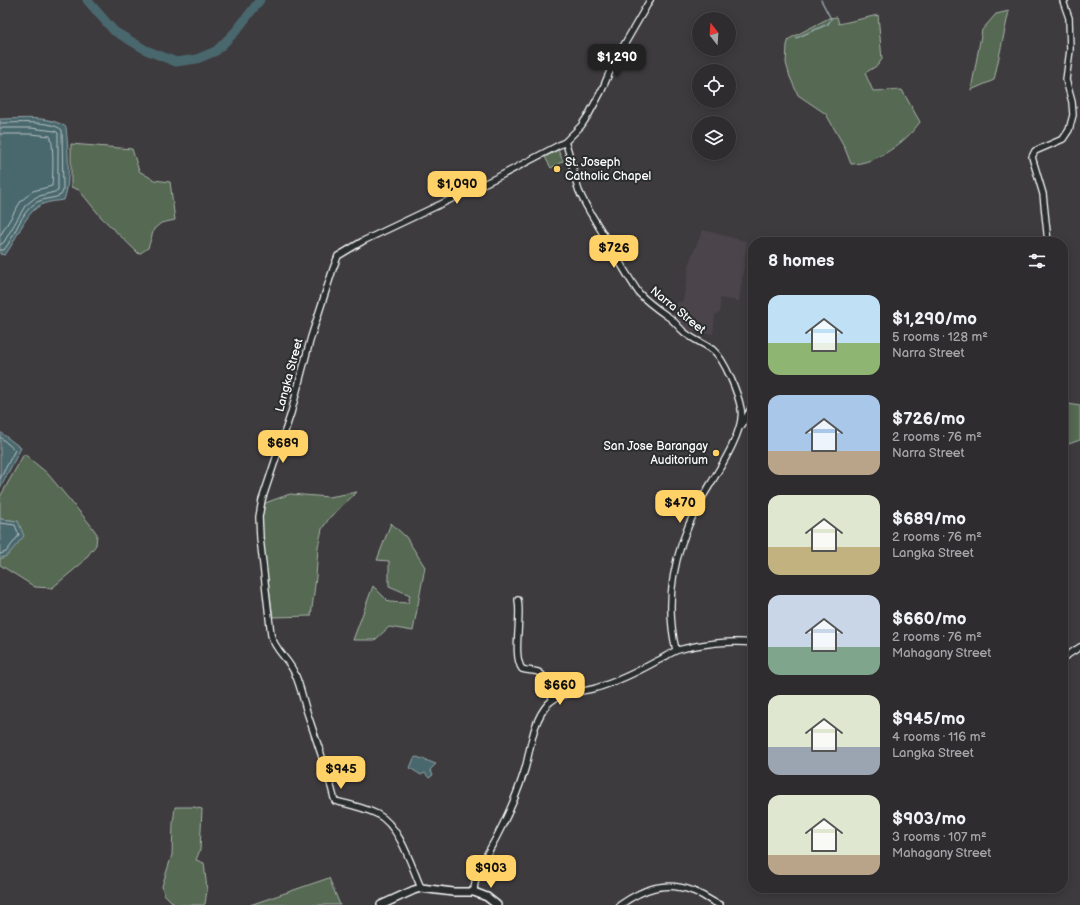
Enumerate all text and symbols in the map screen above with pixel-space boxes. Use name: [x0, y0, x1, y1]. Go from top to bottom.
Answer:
north arrow: [692, 12, 736, 56]
map controls: [692, 12, 736, 160]
pin: $1,290: [584, 44, 650, 78]
text: $1,290: [597, 49, 637, 65]
button: locate: [692, 64, 736, 108]
button: layers: [692, 116, 736, 160]
place label: St. Joseph Catholic Chapel: [565, 155, 651, 184]
marker: St. Joseph Catholic Chapel: [552, 164, 562, 174]
pin: $1,090: [424, 171, 490, 205]
text: $1,090: [437, 176, 477, 192]
pin: $726: [590, 235, 638, 269]
text: $726: [598, 240, 630, 256]
icon: filters: [1026, 250, 1048, 272]
text: 8 homes: [768, 251, 834, 271]
street label: Narra Street: [647, 283, 709, 337]
text: $1,290/mo: [892, 309, 977, 329]
icon: home: [800, 311, 848, 359]
text: 5 rooms · 128 m²: [892, 329, 988, 345]
street label: Langka Street: [272, 336, 307, 414]
text: Narra Street: [892, 345, 965, 361]
text: $726/mo: [892, 409, 965, 429]
icon: home: [800, 411, 848, 459]
text: 2 rooms · 76 m²: [892, 429, 982, 445]
pin: $689: [259, 430, 307, 464]
text: $689: [267, 435, 299, 451]
place label: San Jose Barangay Auditorium: [604, 439, 709, 468]
text: Narra Street: [892, 445, 965, 461]
marker: San Jose Barangay Auditorium: [711, 448, 721, 458]
pin: $470: [656, 490, 704, 524]
text: $470: [664, 495, 696, 511]
text: $689/mo: [892, 509, 966, 529]
icon: home: [800, 511, 848, 559]
text: 2 rooms · 76 m²: [892, 529, 982, 545]
text: Langka Street: [892, 545, 974, 561]
text: $660/mo: [892, 609, 967, 629]
icon: home: [800, 611, 848, 659]
text: 2 rooms · 76 m²: [892, 629, 982, 645]
text: Mahagany Street: [892, 645, 991, 661]
pin: $660: [536, 672, 584, 706]
text: $660: [544, 677, 576, 693]
text: $945/mo: [892, 709, 965, 729]
icon: home: [800, 711, 848, 759]
text: 4 rooms · 116 m²: [892, 729, 986, 745]
text: Langka Street: [892, 745, 974, 761]
pin: $945: [317, 756, 365, 790]
text: $945: [325, 761, 357, 777]
text: $903/mo: [892, 809, 966, 829]
icon: home: [800, 811, 848, 859]
text: 3 rooms · 107 m²: [892, 829, 987, 845]
text: Mahagany Street: [892, 845, 991, 861]
pin: $903: [467, 855, 515, 889]
text: $903: [475, 860, 507, 876]

